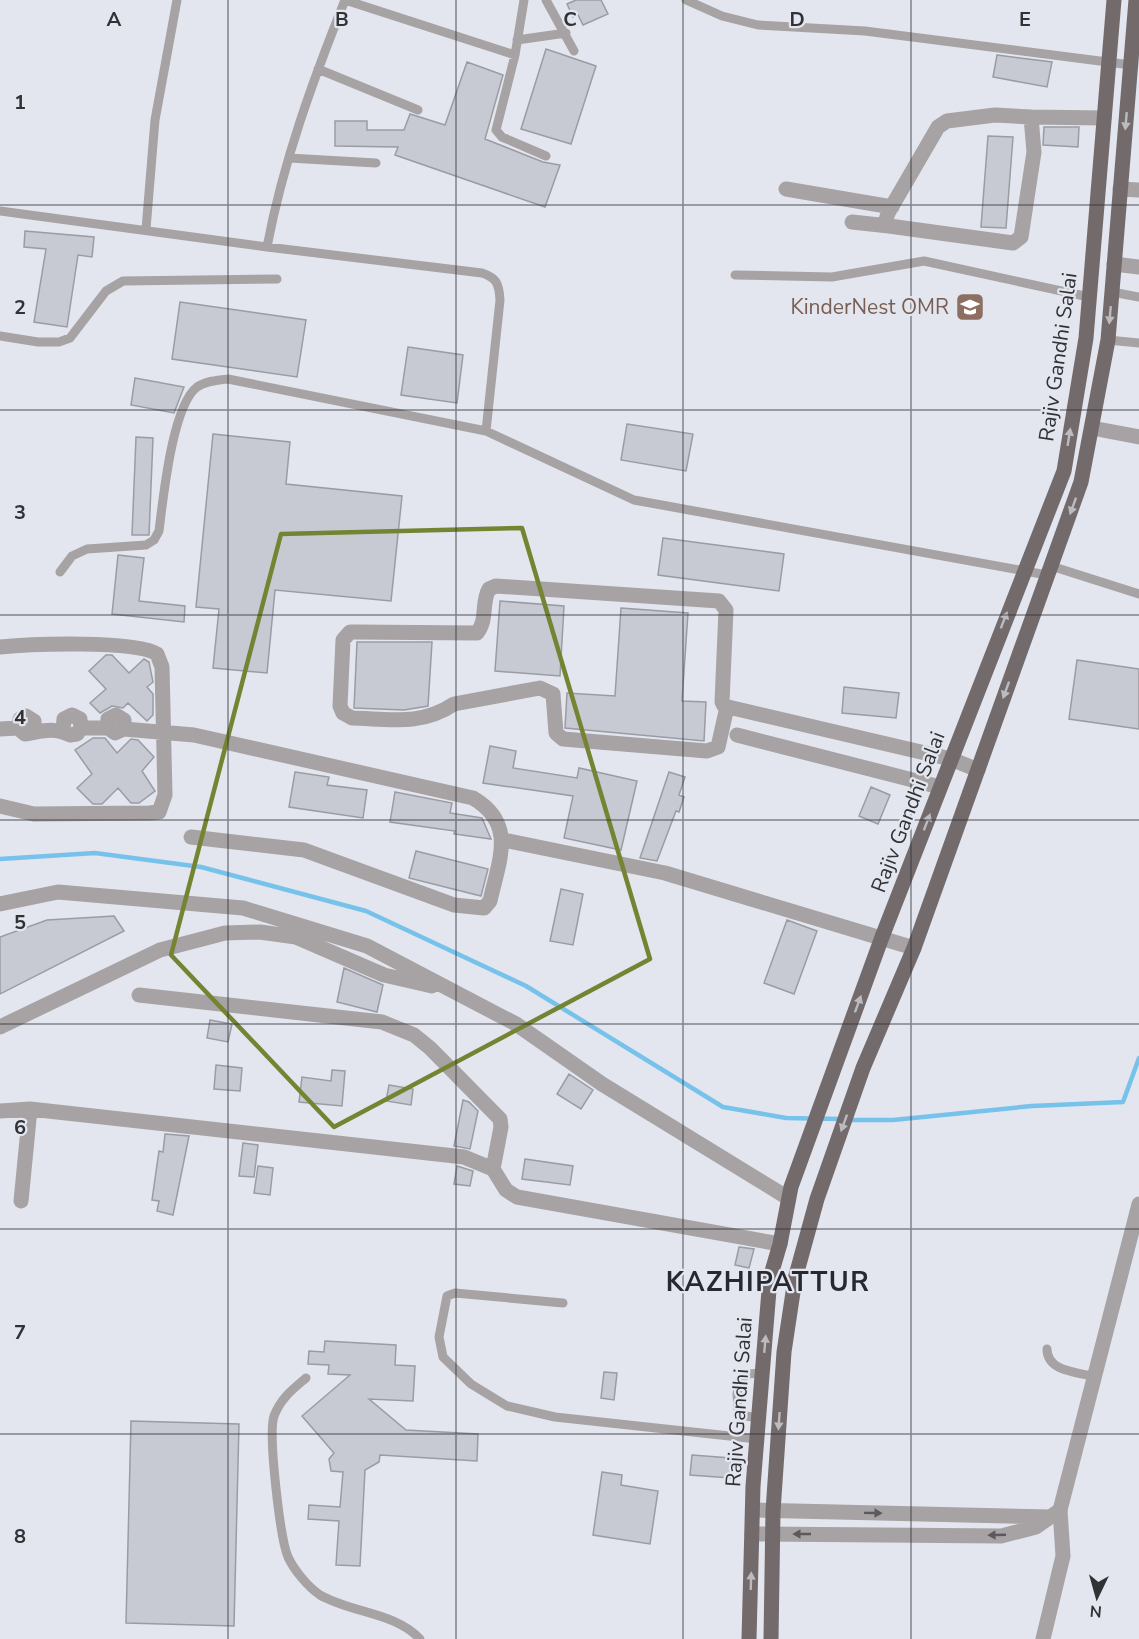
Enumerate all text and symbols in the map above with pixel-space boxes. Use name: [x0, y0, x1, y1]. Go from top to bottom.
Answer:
text: A: [107, 6, 122, 33]
text: B: [335, 6, 349, 33]
text: C: [563, 6, 577, 33]
text: D: [789, 6, 805, 33]
text: E: [1019, 6, 1031, 33]
text: 1: [14, 89, 26, 116]
one-way arrow: [1121, 112, 1131, 131]
street label: Rajiv Gandhi Salai: [1032, 271, 1084, 443]
school or university icon: KinderNest OMR: [954, 291, 986, 323]
place label: KinderNest OMR: [791, 293, 949, 321]
text: 2: [14, 294, 26, 321]
one-way arrow: [1105, 306, 1115, 325]
one-way arrow: [1065, 427, 1074, 446]
one-way arrow: [1067, 498, 1077, 516]
text: 3: [14, 499, 26, 526]
one-way arrow: [1000, 611, 1009, 629]
one-way arrow: [1001, 681, 1011, 699]
text: 4: [14, 704, 26, 731]
street label: Rajiv Gandhi Salai: [864, 728, 952, 896]
one-way arrow: [922, 812, 932, 830]
text: 5: [14, 909, 26, 936]
one-way arrow: [854, 995, 864, 1013]
text: 6: [14, 1114, 26, 1141]
one-way arrow: [838, 1114, 848, 1132]
district label: KAZHIPATTUR: [666, 1264, 870, 1301]
street label: Rajiv Gandhi Salai: [719, 1316, 759, 1488]
text: 7: [14, 1319, 26, 1346]
one-way arrow: [760, 1334, 769, 1353]
one-way arrow: [774, 1412, 784, 1431]
one-way arrow: [864, 1508, 883, 1518]
text: 8: [14, 1523, 26, 1550]
one-way arrow: [792, 1529, 811, 1539]
one-way arrow: [987, 1531, 1006, 1540]
north arrow: [1067, 1567, 1127, 1627]
one-way arrow: [746, 1571, 756, 1590]
text: N: [1089, 1599, 1103, 1622]

